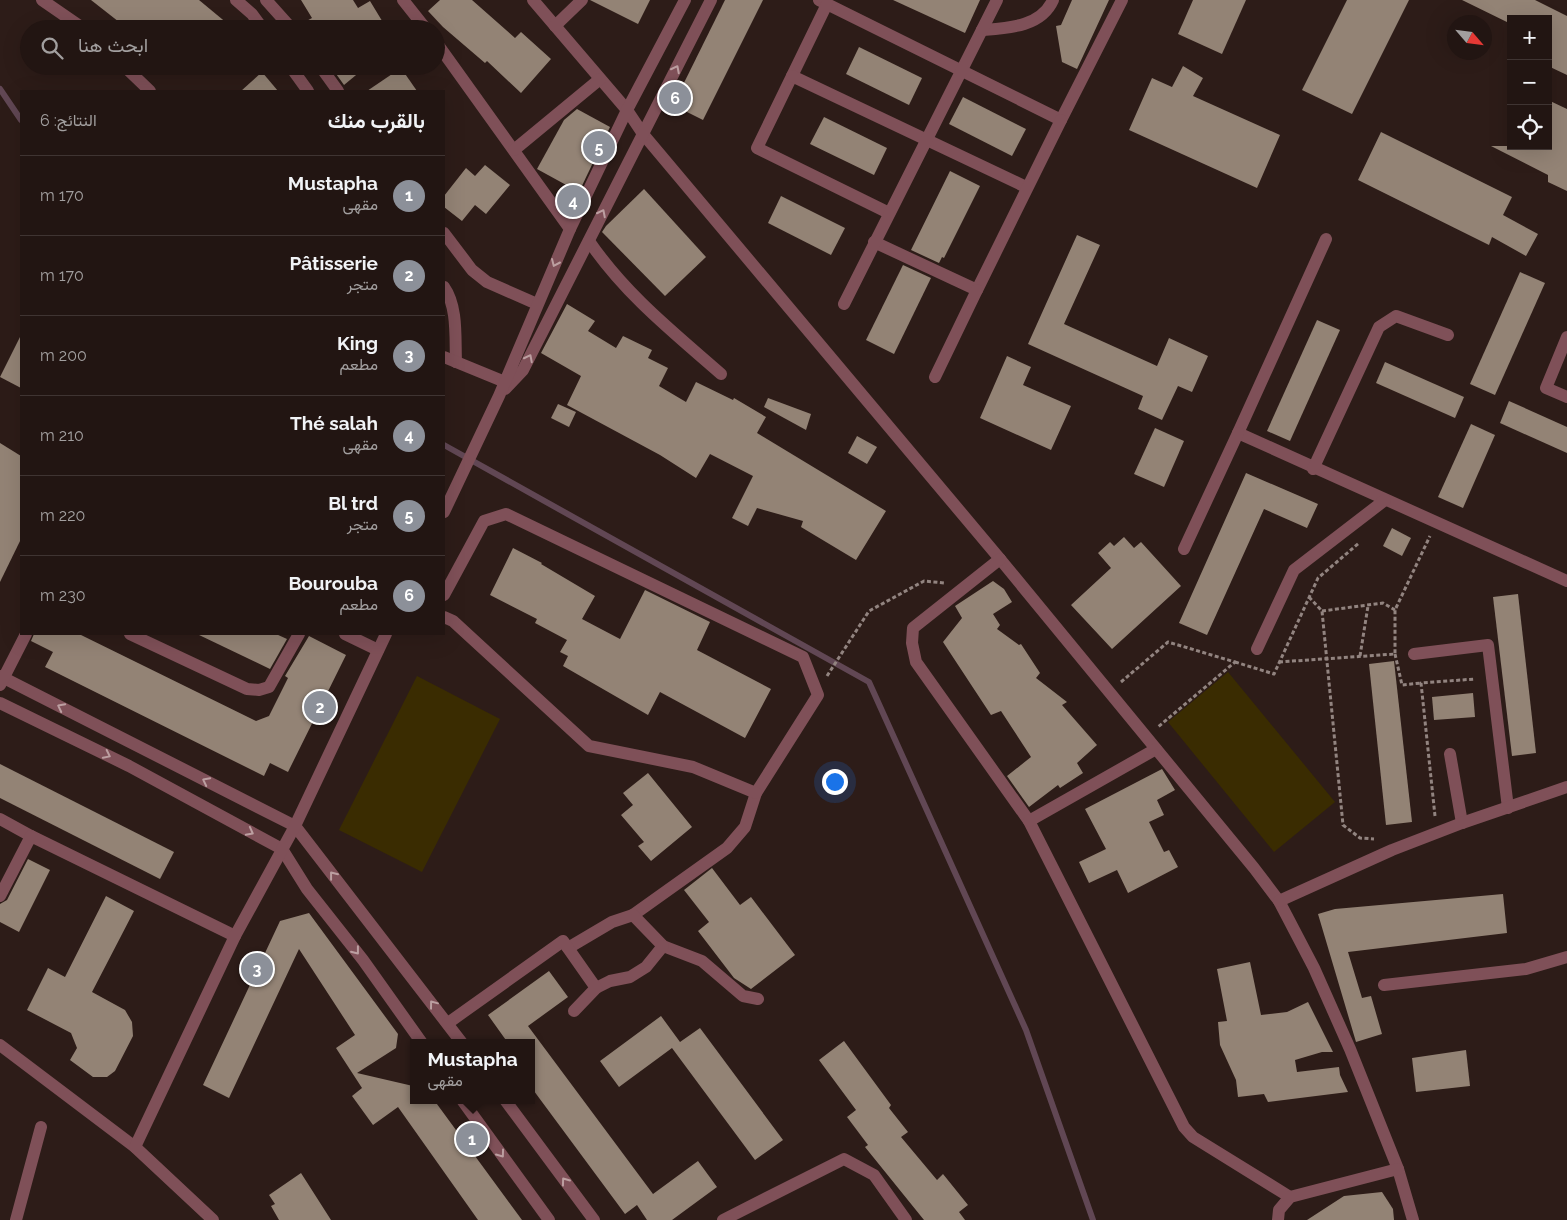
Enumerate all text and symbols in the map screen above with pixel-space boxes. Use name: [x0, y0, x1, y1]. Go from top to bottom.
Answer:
north arrow: [1447, 15, 1492, 60]
map controls: [1507, 15, 1552, 150]
button: +: [1507, 15, 1552, 60]
search box: [20, 20, 445, 75]
icon: search: [38, 34, 66, 62]
text: ابحث هنا: [78, 34, 148, 56]
button: −: [1507, 60, 1552, 105]
one-way arrow: [670, 65, 680, 74]
pin: 6: [659, 79, 691, 117]
button: locate: [1507, 105, 1552, 150]
text: بالقرب منك: [328, 108, 425, 133]
text: النتائج: 6: [40, 111, 97, 130]
pin: 5: [583, 128, 615, 166]
text: Mustapha: [288, 172, 378, 194]
pin: 4: [557, 182, 589, 220]
text: 170 m: [40, 186, 84, 205]
text: 1: [405, 186, 413, 205]
text: مقهى: [343, 195, 378, 214]
one-way arrow: [596, 210, 606, 219]
text: Pâtisserie: [290, 252, 378, 274]
one-way arrow: [550, 258, 561, 267]
text: 170 m: [40, 266, 84, 285]
text: 2: [404, 266, 414, 285]
text: متجر: [347, 275, 378, 294]
text: King: [337, 332, 378, 354]
text: 200 m: [40, 346, 87, 365]
text: 3: [405, 346, 413, 365]
one-way arrow: [523, 354, 533, 363]
text: مطعم: [339, 355, 378, 374]
text: Thé salah: [290, 412, 378, 434]
text: 210 m: [40, 426, 84, 445]
text: 4: [404, 426, 414, 445]
text: مقهى: [343, 435, 378, 454]
text: Bl trd: [328, 492, 378, 514]
text: 220 m: [40, 506, 85, 525]
text: 5: [405, 506, 413, 525]
text: متجر: [347, 515, 378, 534]
text: Bourouba: [288, 572, 378, 594]
text: 230 m: [40, 586, 86, 605]
text: 6: [404, 586, 414, 605]
text: مطعم: [339, 595, 378, 614]
pin: 2: [304, 688, 336, 726]
one-way arrow: [57, 703, 66, 713]
one-way arrow: [101, 749, 110, 759]
your location: [822, 769, 848, 795]
one-way arrow: [202, 777, 211, 787]
one-way arrow: [245, 826, 254, 836]
one-way arrow: [330, 872, 339, 881]
one-way arrow: [350, 945, 359, 955]
pin: 3: [241, 950, 273, 988]
one-way arrow: [431, 1001, 439, 1010]
popup: [410, 1039, 535, 1104]
text: Mustapha: [427, 1048, 518, 1070]
text: مقهى: [427, 1071, 463, 1090]
pin: 1: [456, 1120, 488, 1158]
one-way arrow: [495, 1148, 504, 1158]
one-way arrow: [562, 1178, 570, 1187]

